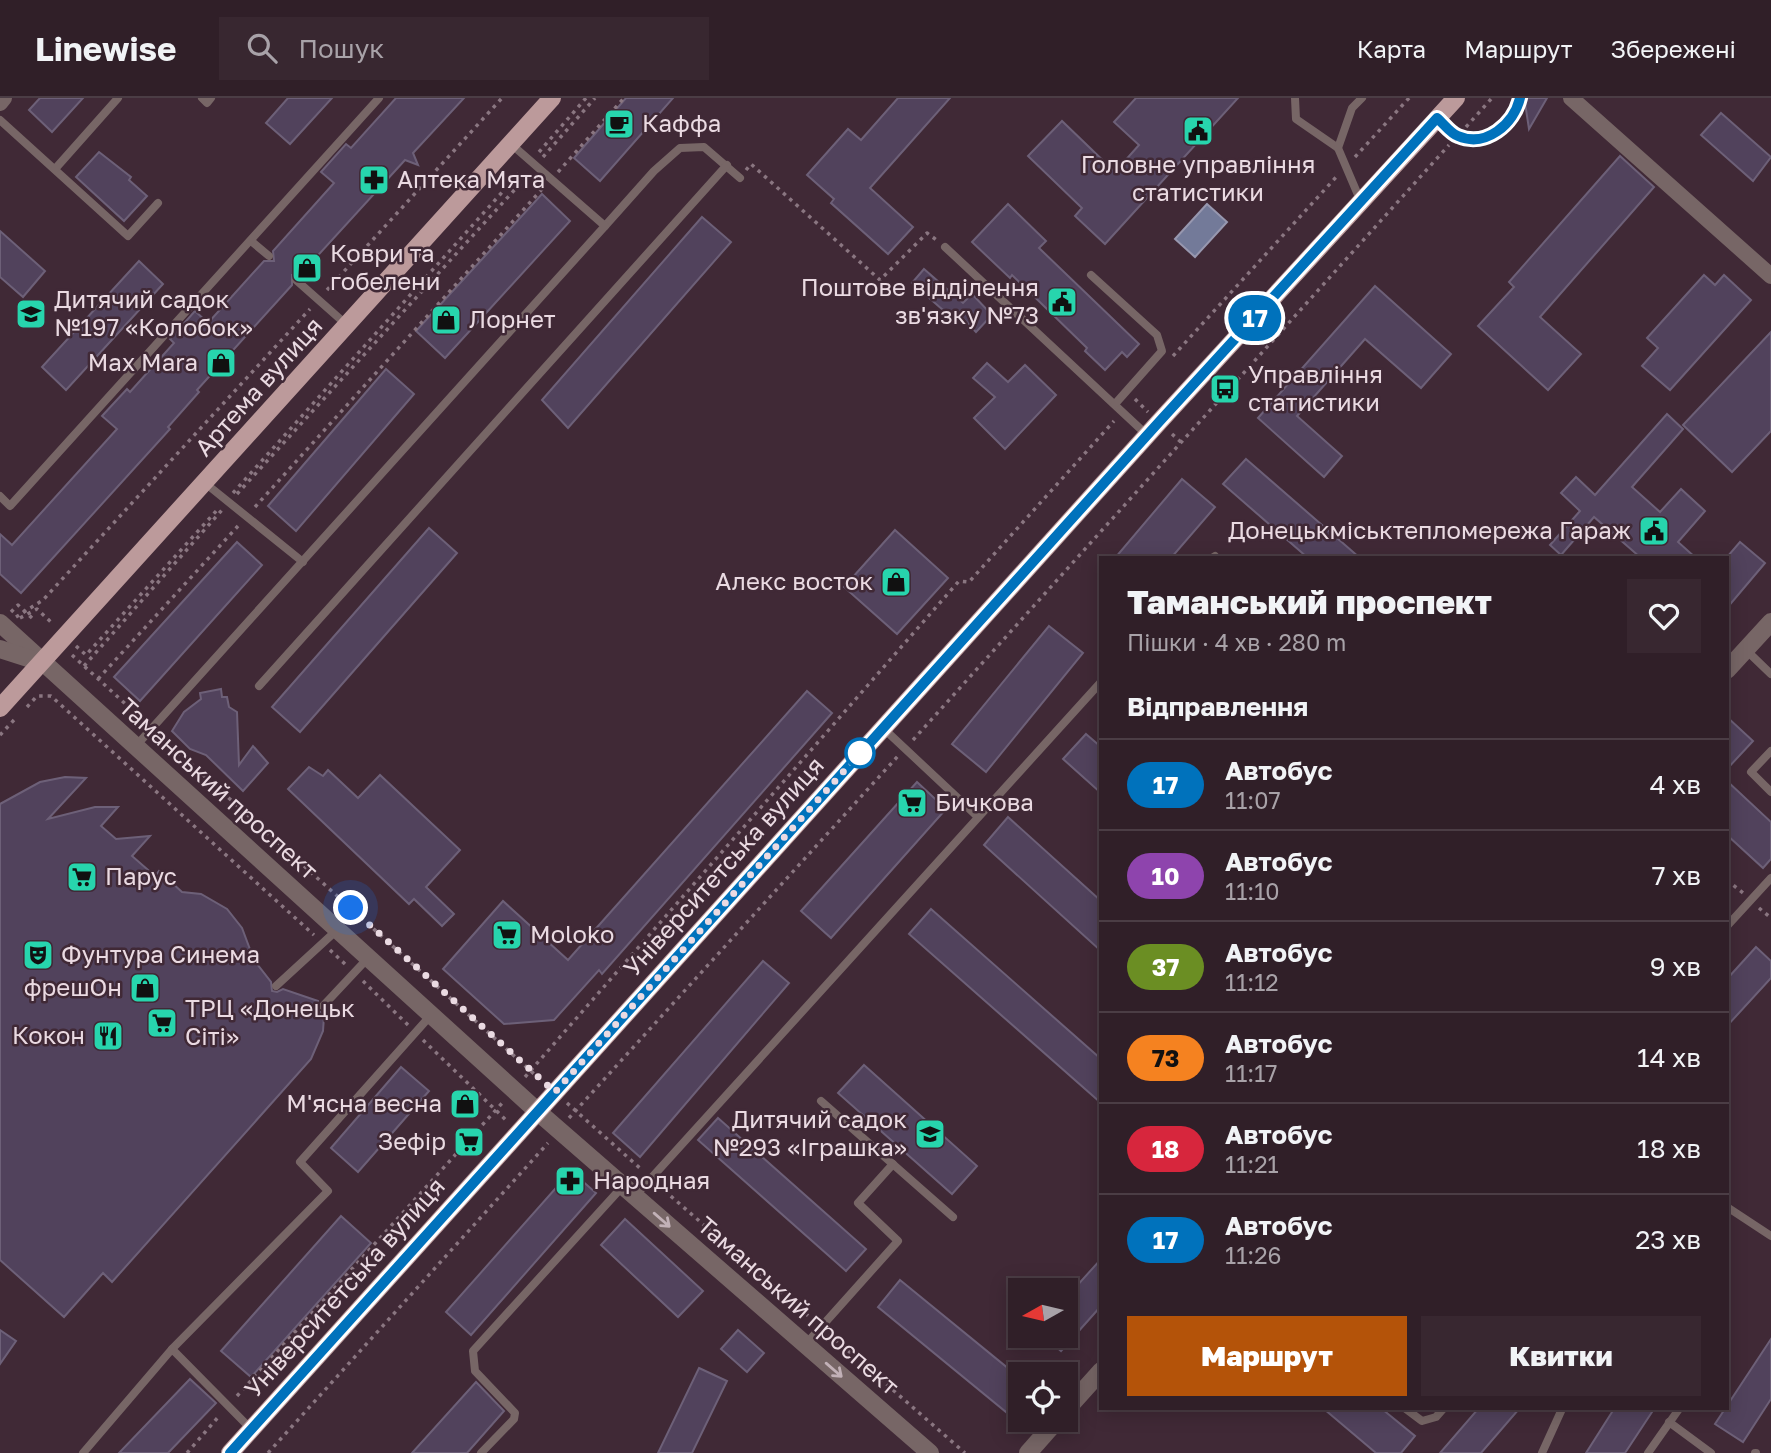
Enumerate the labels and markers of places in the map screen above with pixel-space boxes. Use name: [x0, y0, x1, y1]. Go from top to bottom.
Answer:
cafe icon: Каффа: [602, 107, 636, 141]
place label: Каффа: [642, 108, 721, 137]
public building icon: Головне управління статистики: [1181, 114, 1215, 148]
place label: Головне управління статистики: [1081, 149, 1315, 206]
pharmacy icon: Аптека Мята: [357, 163, 391, 197]
place label: Аптека Мята: [397, 164, 545, 193]
place label: Коври та гобелени: [330, 238, 440, 295]
shop icon: Коври та гобелени: [290, 251, 324, 285]
place label: Поштове відділення зв'язку №73: [801, 272, 1039, 329]
place label: Дитячий садок №197 «Колобок»: [54, 284, 253, 341]
public building icon: Поштове відділення зв'язку №73: [1045, 285, 1079, 319]
school or university icon: Дитячий садок №197 «Колобок»: [14, 297, 48, 331]
shop icon: Лорнет: [429, 303, 463, 337]
place label: Лорнет: [469, 304, 556, 333]
shop icon: Max Mara: [204, 346, 238, 380]
place label: Max Mara: [88, 347, 198, 376]
place label: Управління статистики: [1248, 359, 1383, 416]
bus stop icon: Управління статистики: [1208, 372, 1242, 406]
public building icon: Донецькміськтепломережа Гараж: [1637, 514, 1671, 548]
place label: Донецькміськтепломережа Гараж: [1228, 515, 1631, 544]
shop icon: Алекс восток: [879, 565, 913, 599]
place label: Алекс восток: [715, 566, 873, 595]
unlabelled marker: [845, 738, 875, 768]
supermarket icon: Бичкова: [895, 786, 929, 820]
place label: Бичкова: [935, 787, 1034, 816]
supermarket icon: Парус: [65, 860, 99, 894]
place label: Парус: [105, 861, 177, 890]
supermarket icon: Moloko: [490, 918, 524, 952]
place label: Moloko: [530, 919, 614, 948]
theatre icon: Фунтура Синема: [21, 938, 55, 972]
place label: Фунтура Синема: [61, 939, 260, 968]
shop icon: фрешОн: [128, 971, 162, 1005]
place label: фрешОн: [24, 972, 122, 1001]
place label: ТРЦ «Донецьк Сіті»: [185, 993, 355, 1050]
supermarket icon: ТРЦ «Донецьк Сіті»: [145, 1006, 179, 1040]
restaurant icon: Кокон: [91, 1019, 125, 1053]
place label: Кокон: [12, 1020, 85, 1049]
shop icon: М'ясна весна: [448, 1087, 482, 1121]
place label: М'ясна весна: [286, 1088, 442, 1117]
place label: Дитячий садок №293 «Іграшка»: [712, 1104, 907, 1161]
school or university icon: Дитячий садок №293 «Іграшка»: [913, 1117, 947, 1151]
supermarket icon: Зефір: [452, 1125, 486, 1159]
place label: Зефір: [378, 1126, 446, 1155]
pharmacy icon: Народная: [553, 1164, 587, 1198]
place label: Народная: [593, 1165, 710, 1194]

